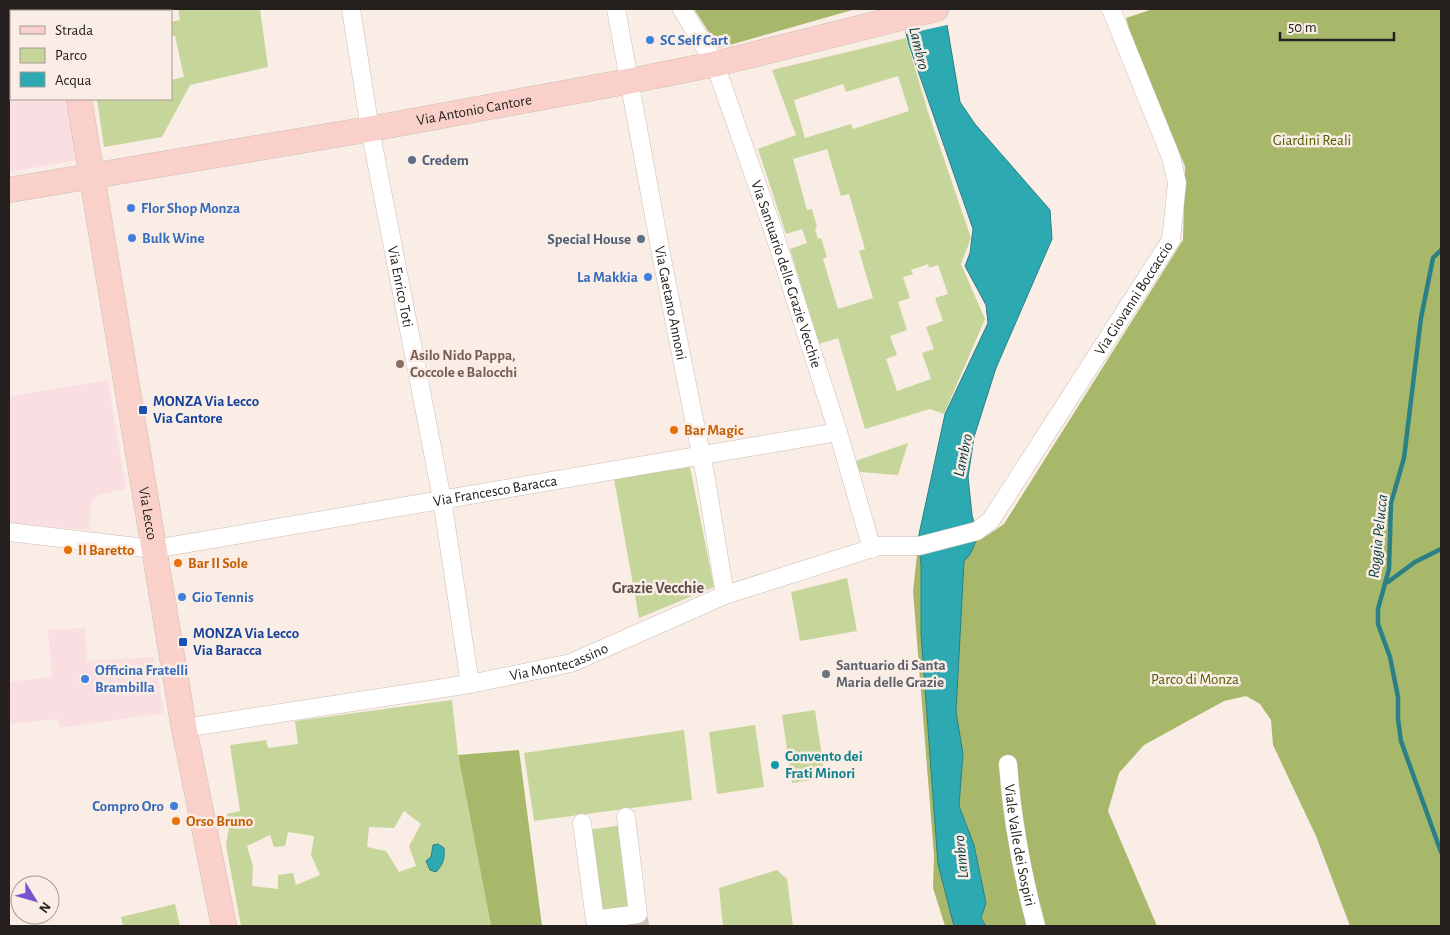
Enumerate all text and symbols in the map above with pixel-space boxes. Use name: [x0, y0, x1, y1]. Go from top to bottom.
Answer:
legend: [10, 10, 172, 100]
scale bar: [1280, 10, 1394, 42]
text: 50 m: [1288, 20, 1317, 35]
text: Strada: [55, 23, 93, 38]
water label: Lambro: [906, 25, 932, 72]
place label: SC Self Cart: [660, 33, 728, 48]
marker: SC Self Cart: [644, 34, 656, 46]
text: Parco: [55, 48, 87, 63]
text: Acqua: [55, 73, 91, 88]
street label: Via Antonio Cantore: [415, 92, 533, 128]
park label: Giardini Reali: [1273, 133, 1351, 148]
place label: Credem: [422, 153, 469, 168]
marker: Credem: [406, 154, 418, 166]
street label: Via Santuario delle Grazie Vecchie: [748, 179, 824, 370]
place label: Flor Shop Monza: [141, 201, 240, 216]
marker: Flor Shop Monza: [125, 202, 137, 214]
place label: Bulk Wine: [142, 231, 205, 246]
marker: Bulk Wine: [126, 232, 138, 244]
place label: Special House: [547, 232, 631, 247]
marker: Special House: [635, 233, 647, 245]
street label: Via Giovanni Boccaccio: [1092, 239, 1176, 358]
street label: Via Enrico Toti: [385, 245, 415, 329]
street label: Via Gaetano Annoni: [652, 245, 689, 361]
place label: La Makkia: [577, 270, 638, 285]
marker: La Makkia: [642, 271, 654, 283]
place label: Asilo Nido Pappa, Coccole e Balocchi: [410, 348, 517, 380]
marker: Asilo Nido Pappa, Coccole e Balocchi: [394, 358, 406, 370]
place label: MONZA Via Lecco Via Cantore: [153, 394, 259, 426]
marker: MONZA Via Lecco Via Cantore: [137, 404, 149, 416]
place label: Bar Magic: [684, 423, 744, 438]
marker: Bar Magic: [668, 424, 680, 436]
water label: Lambro: [951, 432, 975, 478]
street label: Via Francesco Baracca: [432, 473, 558, 509]
street label: Via Lecco: [136, 486, 159, 541]
water label: Roggia Pelucca: [1366, 493, 1390, 579]
place label: Il Baretto: [78, 543, 134, 558]
marker: Il Baretto: [62, 544, 74, 556]
place label: Bar Il Sole: [188, 556, 248, 571]
marker: Bar Il Sole: [172, 557, 184, 569]
district label: Grazie Vecchie: [612, 580, 704, 596]
place label: Gio Tennis: [192, 590, 254, 605]
marker: Gio Tennis: [176, 591, 188, 603]
place label: MONZA Via Lecco Via Baracca: [193, 626, 299, 658]
marker: MONZA Via Lecco Via Baracca: [177, 636, 189, 648]
street label: Via Montecassino: [508, 641, 610, 684]
place label: Santuario di Santa Maria delle Grazie: [836, 658, 946, 690]
place label: Officina Fratelli Brambilla: [95, 663, 188, 695]
marker: Santuario di Santa Maria delle Grazie: [820, 668, 832, 680]
park label: Parco di Monza: [1151, 672, 1239, 687]
marker: Officina Fratelli Brambilla: [79, 673, 91, 685]
place label: Convento dei Frati Minori: [785, 749, 863, 781]
marker: Convento dei Frati Minori: [769, 759, 781, 771]
street label: Viale Valle dei Sospiri: [1002, 783, 1038, 908]
place label: Compro Oro: [92, 799, 164, 814]
marker: Compro Oro: [168, 800, 180, 812]
place label: Orso Bruno: [186, 814, 253, 829]
marker: Orso Bruno: [170, 815, 182, 827]
water label: Lambro: [951, 834, 971, 879]
north arrow: [10, 875, 60, 925]
text: N: [36, 899, 53, 915]

